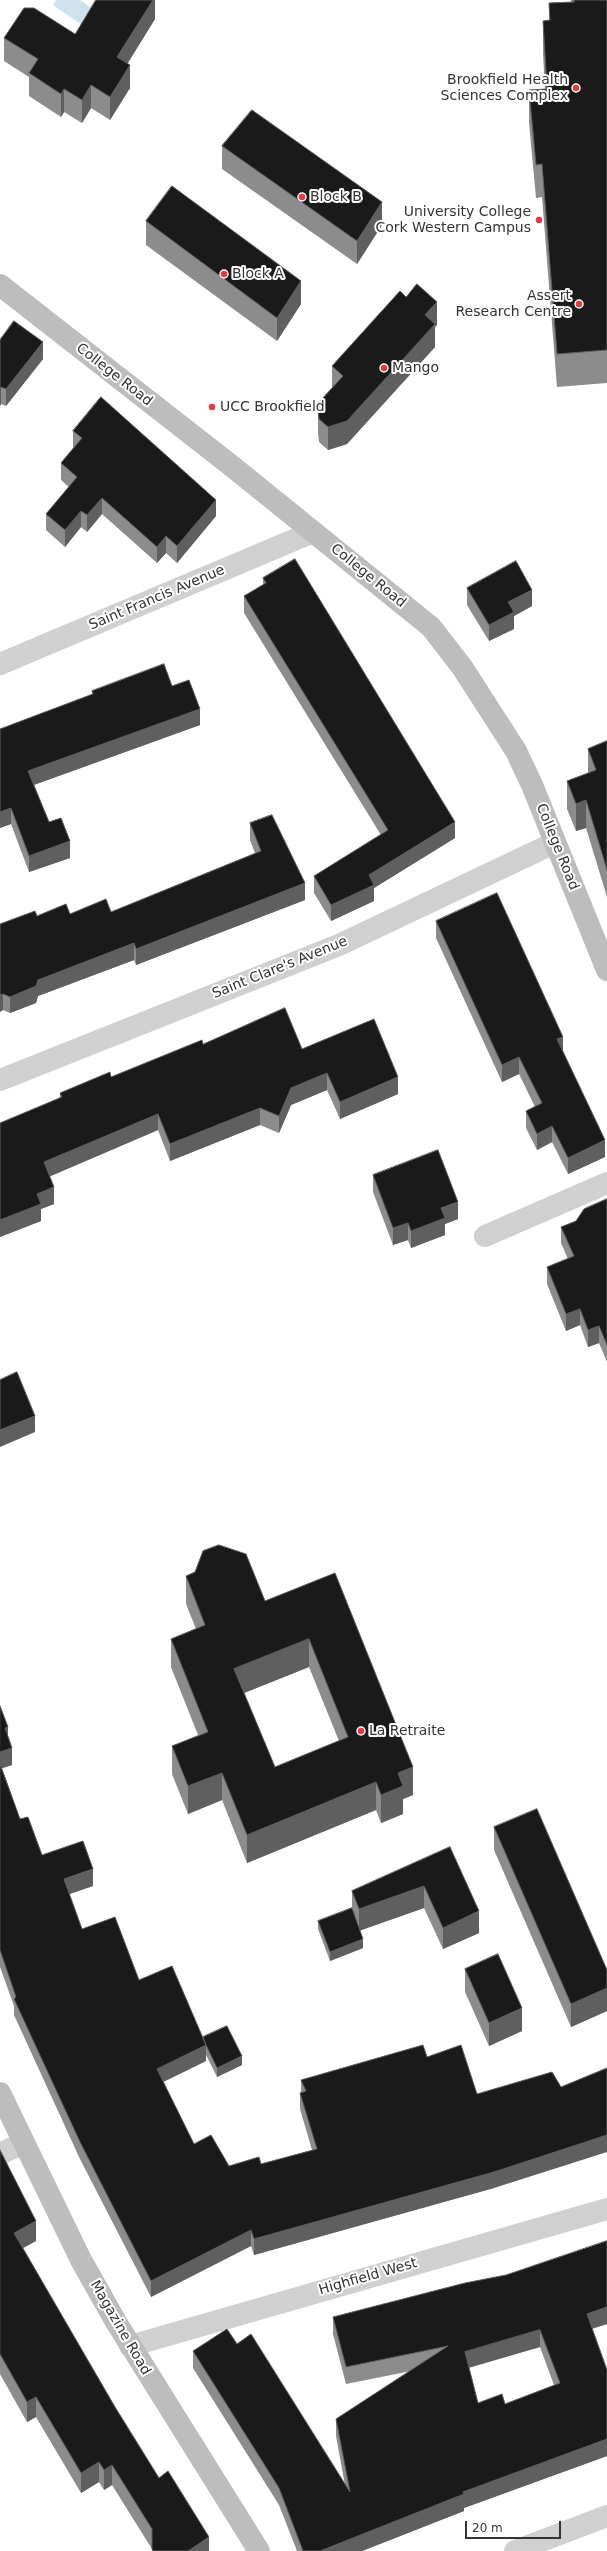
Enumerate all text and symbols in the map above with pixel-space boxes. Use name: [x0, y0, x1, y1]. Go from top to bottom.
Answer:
place label: Brookfield Health Sciences Complex: [441, 72, 568, 104]
marker: Brookfield Health Sciences Complex: [571, 83, 581, 93]
place label: Block B: [310, 189, 362, 205]
marker: Block B: [297, 192, 307, 202]
place label: University College Cork Western Campus: [375, 204, 531, 236]
marker: University College Cork Western Campus: [534, 215, 544, 225]
place label: Block A: [232, 266, 284, 282]
marker: Block A: [219, 269, 229, 279]
place label: Assert Research Centre: [456, 288, 571, 320]
marker: Assert Research Centre: [574, 299, 584, 309]
street label: College Road: [73, 340, 155, 410]
place label: Mango: [392, 360, 439, 376]
marker: Mango: [379, 363, 389, 373]
place label: UCC Brookfield: [220, 399, 325, 415]
marker: UCC Brookfield: [207, 402, 217, 412]
street label: College Road: [327, 541, 409, 611]
street label: Saint Francis Avenue: [87, 562, 227, 634]
street label: College Road: [532, 801, 582, 893]
street label: Saint Clare's Avenue: [210, 933, 350, 1003]
place label: La Retraite: [369, 1723, 445, 1739]
marker: La Retraite: [356, 1726, 366, 1736]
street label: Highfield West: [317, 2255, 419, 2299]
street label: Magazine Road: [86, 2278, 154, 2378]
scale bar: [467, 2513, 563, 2539]
text: 20 m: [472, 2521, 503, 2535]

